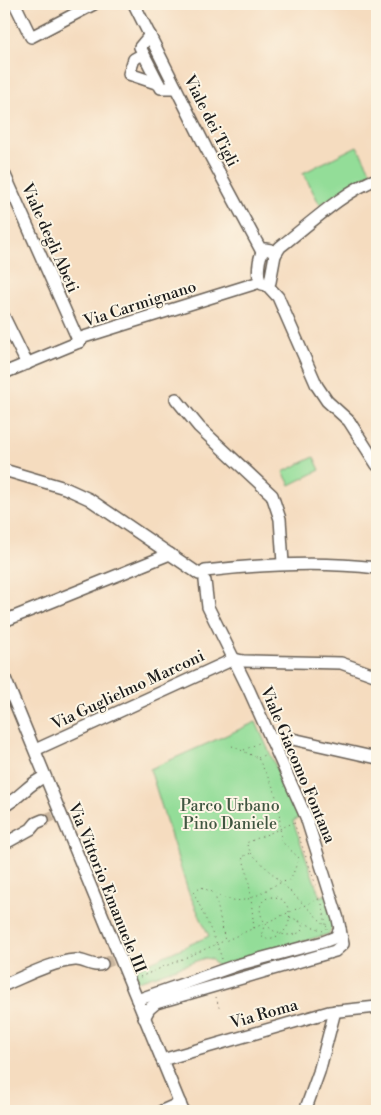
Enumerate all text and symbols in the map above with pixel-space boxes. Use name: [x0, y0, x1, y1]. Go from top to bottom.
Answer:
street label: Viale dei Tigli: [179, 71, 243, 170]
street label: Viale degli Abeti: [17, 179, 83, 296]
street label: Via Carmignano: [80, 276, 199, 332]
street label: Via Guglielmo Marconi: [47, 646, 208, 735]
street label: Viale Giacomo Fontana: [256, 683, 340, 847]
park label: Parco Urbano Pino Daniele: [180, 796, 280, 834]
street label: Via Vittorio Emanuele III: [63, 799, 150, 976]
street label: Via Roma: [227, 995, 301, 1033]

